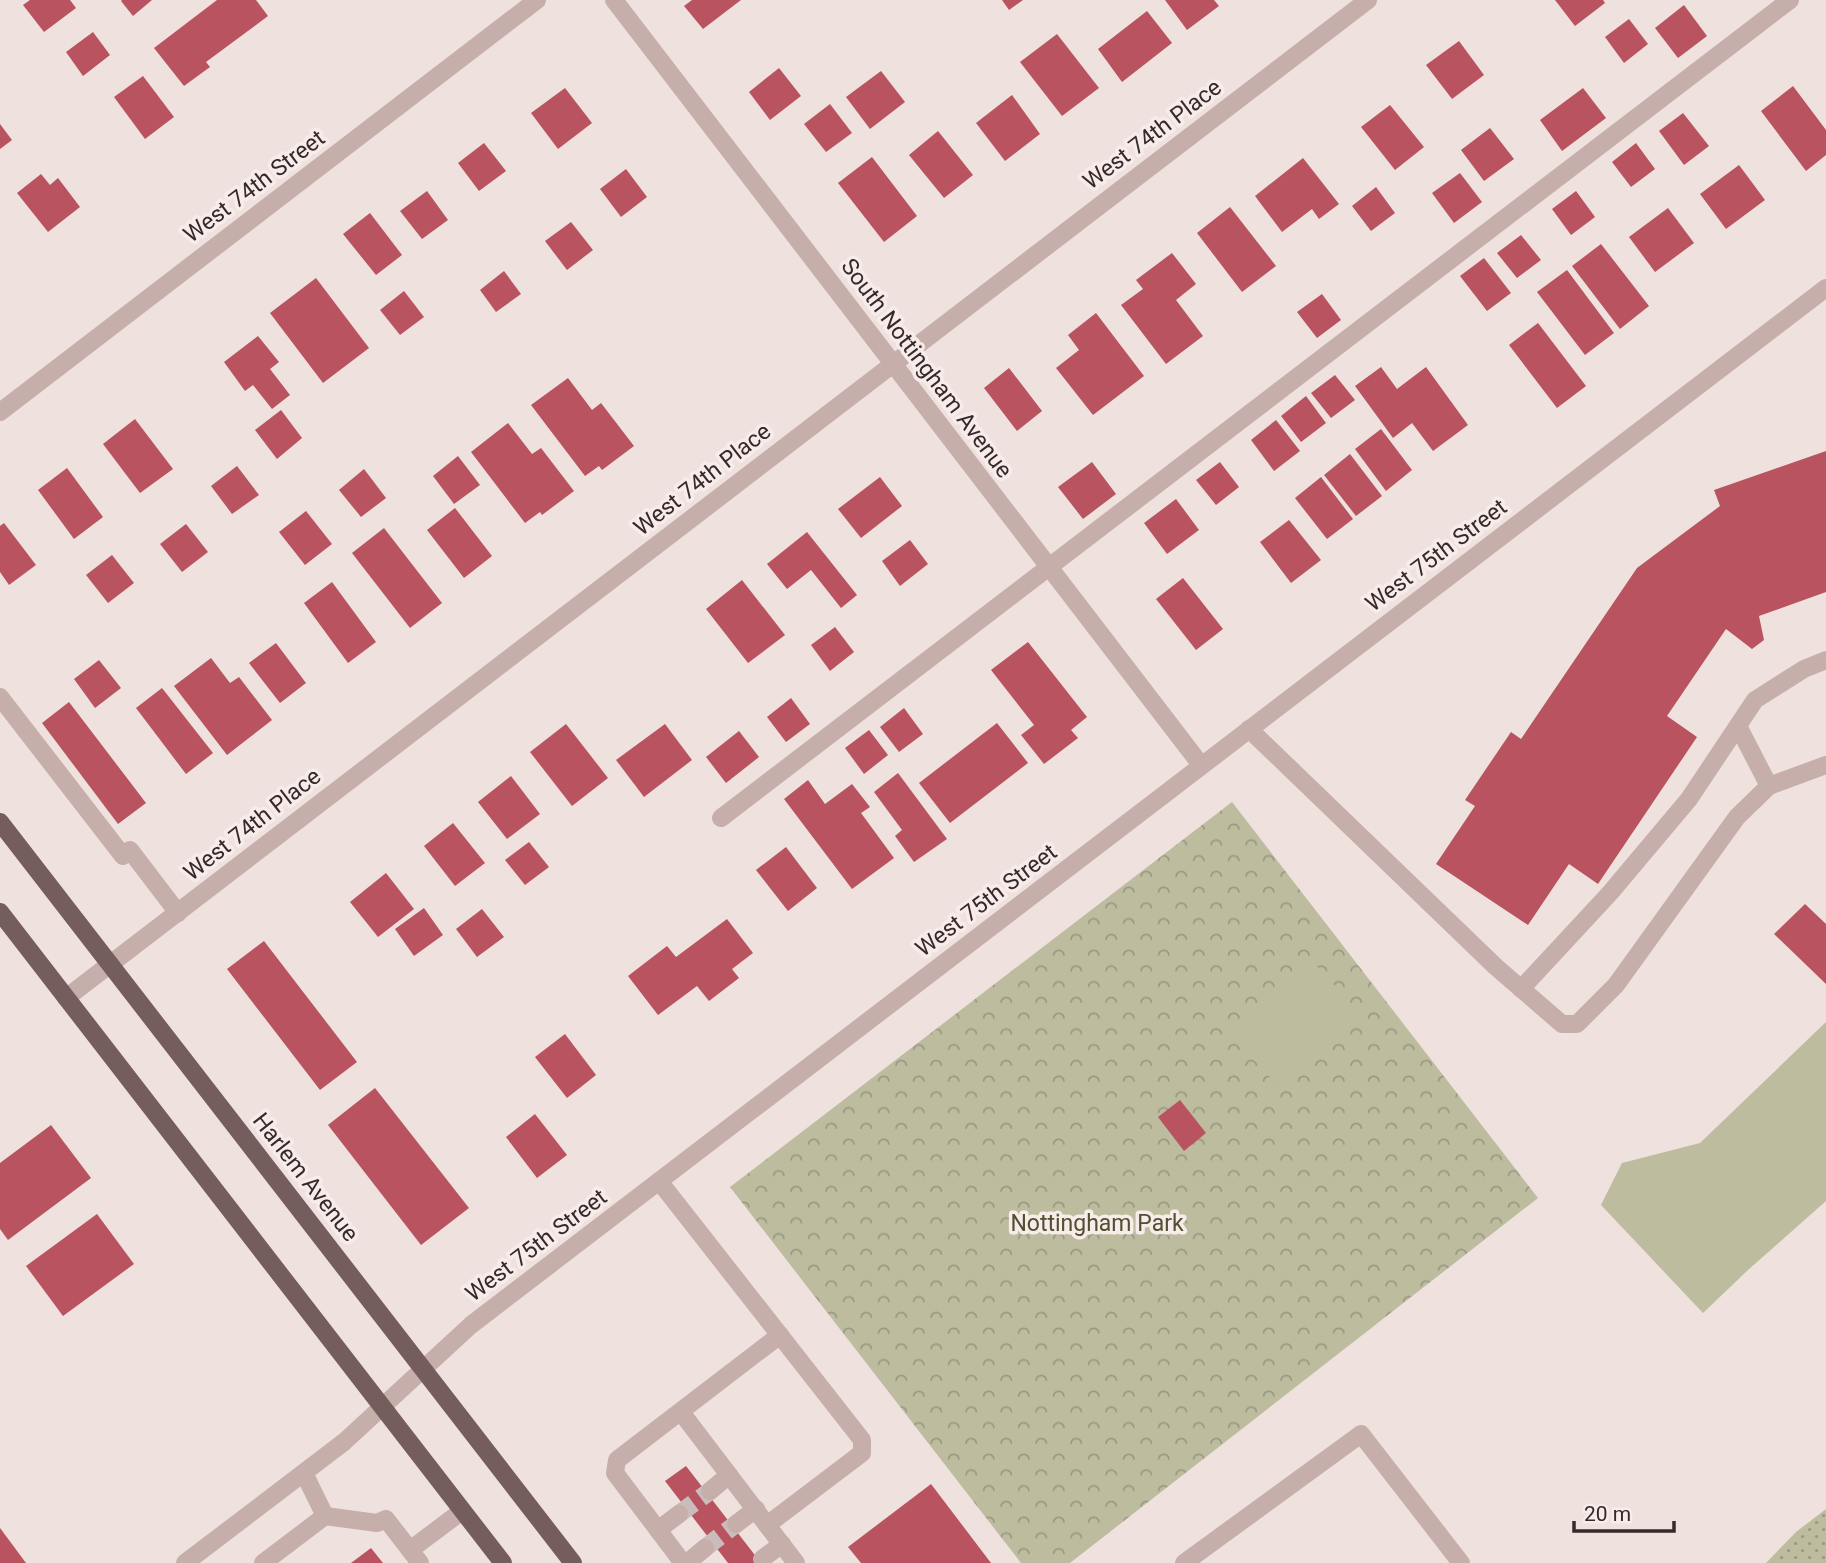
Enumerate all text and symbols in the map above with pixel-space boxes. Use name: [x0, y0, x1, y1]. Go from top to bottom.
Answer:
street label: West 74th Place: [1078, 74, 1227, 195]
street label: West 74th Street: [178, 125, 330, 248]
street label: South Nottingham Avenue: [835, 253, 1018, 483]
street label: West 74th Place: [629, 418, 776, 541]
street label: West 75th Street: [1360, 494, 1512, 617]
street label: West 74th Place: [179, 763, 326, 886]
street label: West 75th Street: [910, 839, 1062, 962]
street label: Harlem Avenue: [247, 1108, 364, 1247]
street label: West 75th Street: [460, 1184, 612, 1307]
park label: Nottingham Park: [1010, 1210, 1184, 1237]
scale bar: [1574, 1490, 1674, 1534]
text: 20 m: [1584, 1502, 1631, 1526]

